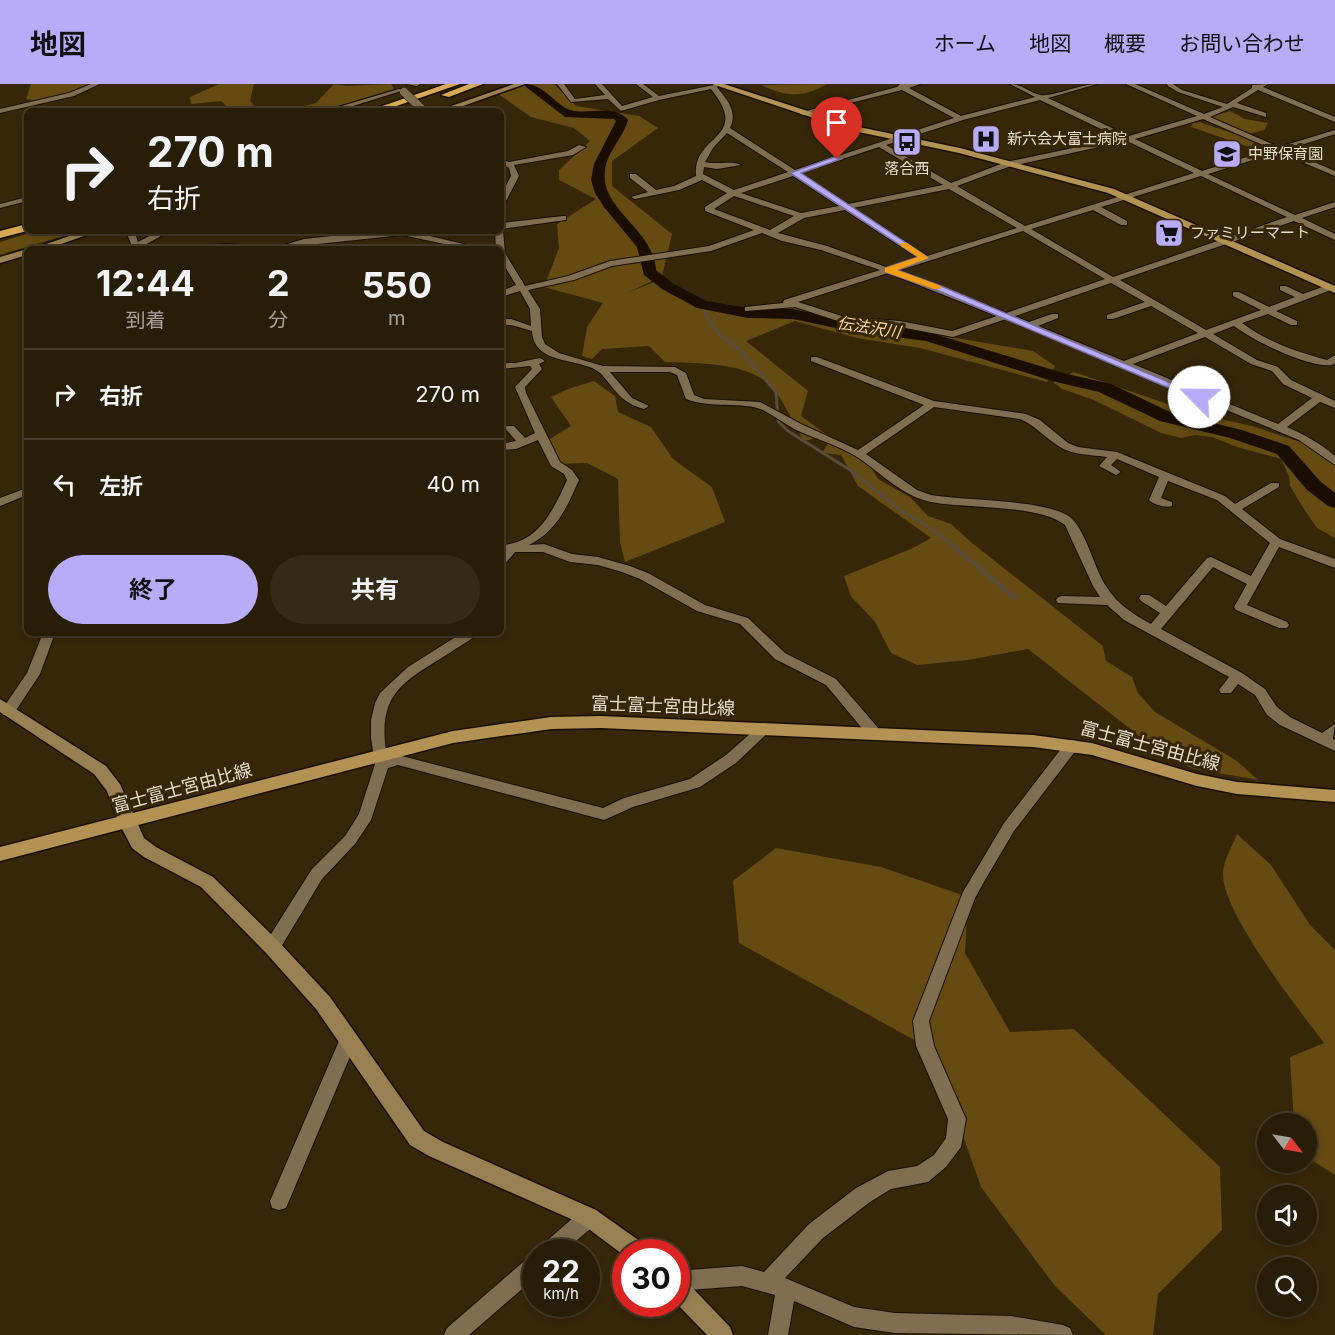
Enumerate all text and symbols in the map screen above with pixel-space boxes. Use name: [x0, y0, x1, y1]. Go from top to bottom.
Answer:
text: 地図: [30, 27, 86, 61]
text: ホーム: [934, 31, 996, 56]
text: 地図: [1029, 31, 1071, 56]
text: 概要: [1104, 31, 1146, 56]
text: お問い合わせ: [1179, 31, 1305, 56]
pin: [811, 97, 862, 159]
icon: arrive: [820, 106, 853, 139]
hospital icon: 新六会大富士病院: [970, 123, 1002, 155]
text: 270 m: [147, 126, 274, 177]
bus stop icon: 落合西: [891, 126, 923, 158]
place label: 新六会大富士病院: [1007, 129, 1127, 148]
icon: right: [48, 132, 126, 210]
school or university icon: 中野保育園: [1211, 138, 1243, 170]
place label: 中野保育園: [1248, 144, 1323, 163]
place label: 落合西: [884, 159, 930, 178]
text: 右折: [147, 182, 201, 215]
supermarket icon: ファミリーマート: [1153, 217, 1185, 249]
place label: ファミリーマート: [1190, 223, 1310, 242]
text: 12:44: [96, 261, 195, 305]
text: 2: [267, 261, 290, 305]
text: 550: [362, 263, 432, 307]
text: m: [388, 306, 406, 330]
text: 到着: [125, 308, 165, 332]
text: 分: [268, 308, 288, 332]
water label: 伝法沢川: [836, 312, 904, 342]
position arrow: [1167, 365, 1231, 429]
icon: right: [48, 378, 81, 411]
text: 270 m: [415, 381, 480, 407]
text: 右折: [99, 383, 143, 409]
icon: left: [48, 468, 81, 501]
text: 40 m: [426, 471, 480, 497]
text: 左折: [99, 473, 143, 499]
button: 終了: [48, 555, 258, 624]
button: 共有: [270, 555, 480, 624]
street label: 富士富士宮由比線: [591, 692, 735, 719]
street label: 富士富士宮由比線: [1078, 717, 1222, 774]
street label: 富士富士宮由比線: [110, 759, 254, 816]
north arrow: [1257, 1113, 1317, 1173]
map controls: [1257, 1113, 1317, 1317]
button: sound: [1257, 1185, 1317, 1245]
speed limit sign: 30: [612, 1239, 690, 1317]
text: 22: [542, 1253, 580, 1289]
button: search: [1257, 1257, 1317, 1317]
text: km/h: [543, 1284, 579, 1303]

